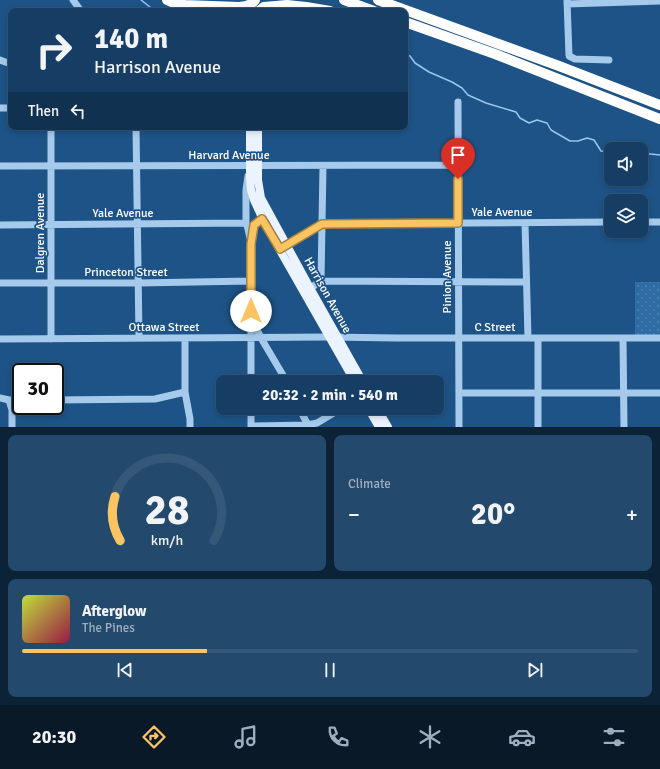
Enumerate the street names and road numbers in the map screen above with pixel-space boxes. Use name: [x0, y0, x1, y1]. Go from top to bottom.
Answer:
street label: Harvard Avenue: [188, 148, 270, 163]
street label: Dalgren Avenue: [33, 193, 48, 273]
street label: Yale Avenue: [471, 205, 533, 220]
street label: Yale Avenue: [92, 206, 154, 221]
street label: Pinion Avenue: [440, 241, 455, 313]
street label: Harrison Avenue: [300, 255, 355, 336]
street label: Princeton Street: [84, 265, 168, 280]
street label: Ottawa Street: [129, 320, 199, 335]
street label: C Street: [474, 320, 516, 335]

